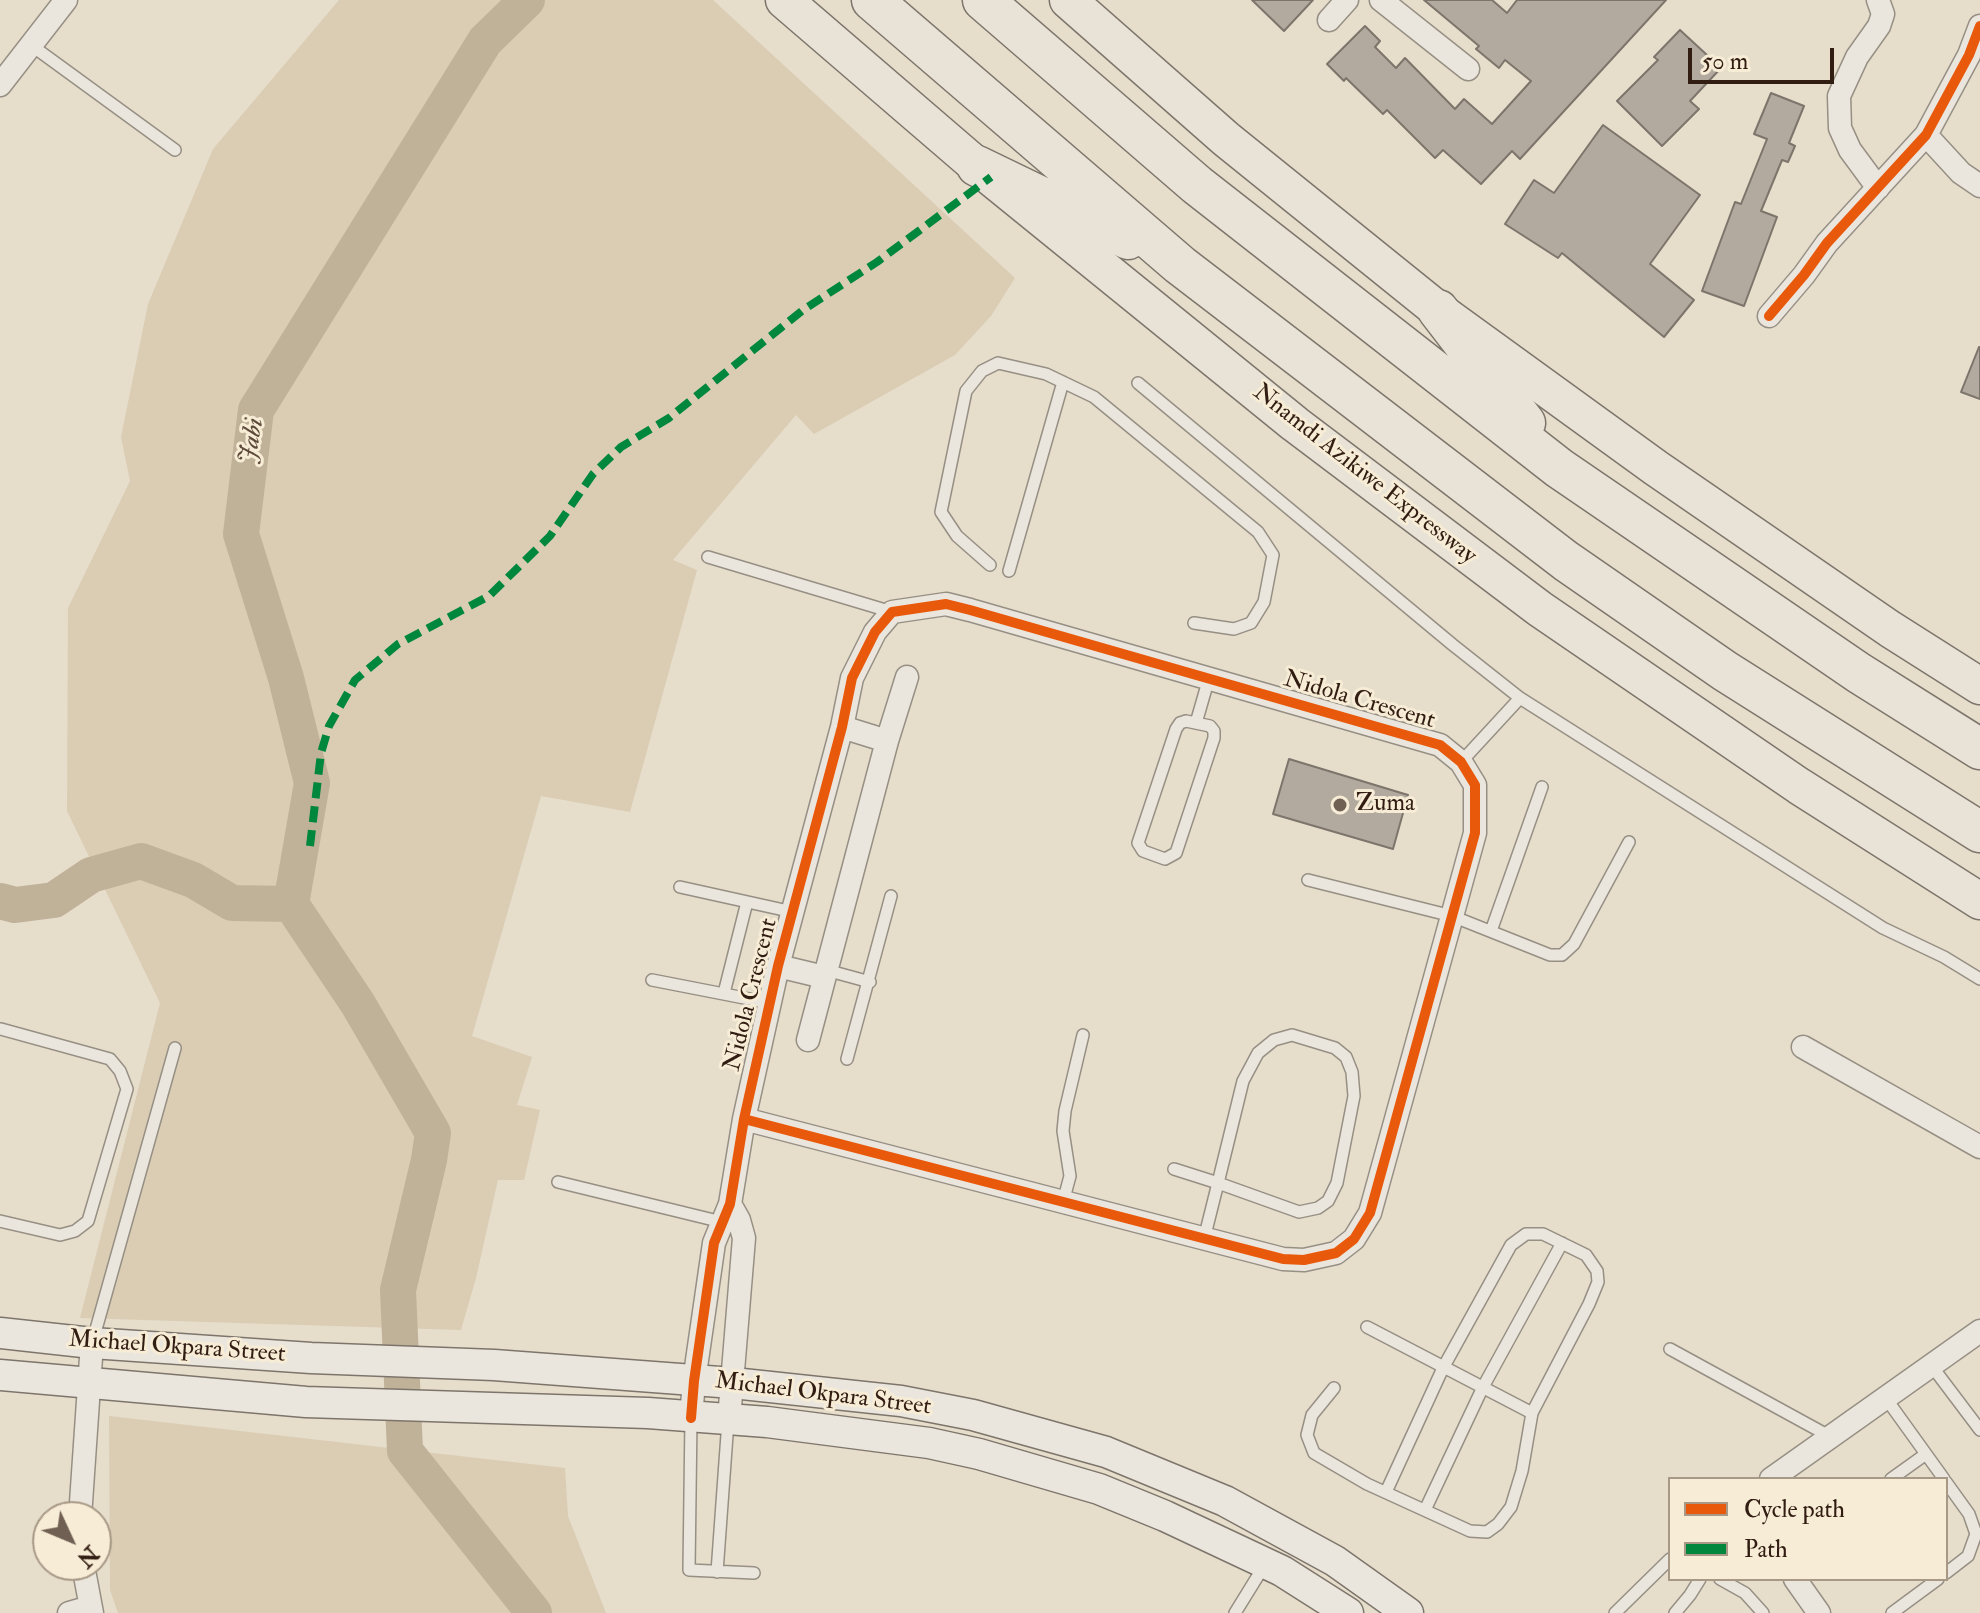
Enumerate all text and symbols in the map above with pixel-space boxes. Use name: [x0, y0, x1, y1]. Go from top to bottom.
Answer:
scale bar: [1692, 32, 1838, 82]
text: 50 m: [1702, 46, 1748, 77]
street label: Nnamdi Azikiwe Expressway: [1246, 379, 1482, 571]
water label: Jabi: [234, 416, 272, 466]
street label: Nidola Crescent: [1280, 666, 1438, 736]
place label: Zuma: [1356, 791, 1415, 819]
marker: Zuma: [1331, 796, 1349, 814]
street label: Nidola Crescent: [719, 916, 785, 1074]
street label: Michael Okpara Street: [68, 1326, 286, 1370]
street label: Michael Okpara Street: [713, 1367, 933, 1423]
legend: [1668, 1477, 1948, 1581]
text: Cycle path: [1744, 1494, 1845, 1525]
north arrow: [32, 1501, 112, 1581]
text: Path: [1744, 1534, 1788, 1565]
text: N: [71, 1539, 105, 1573]

